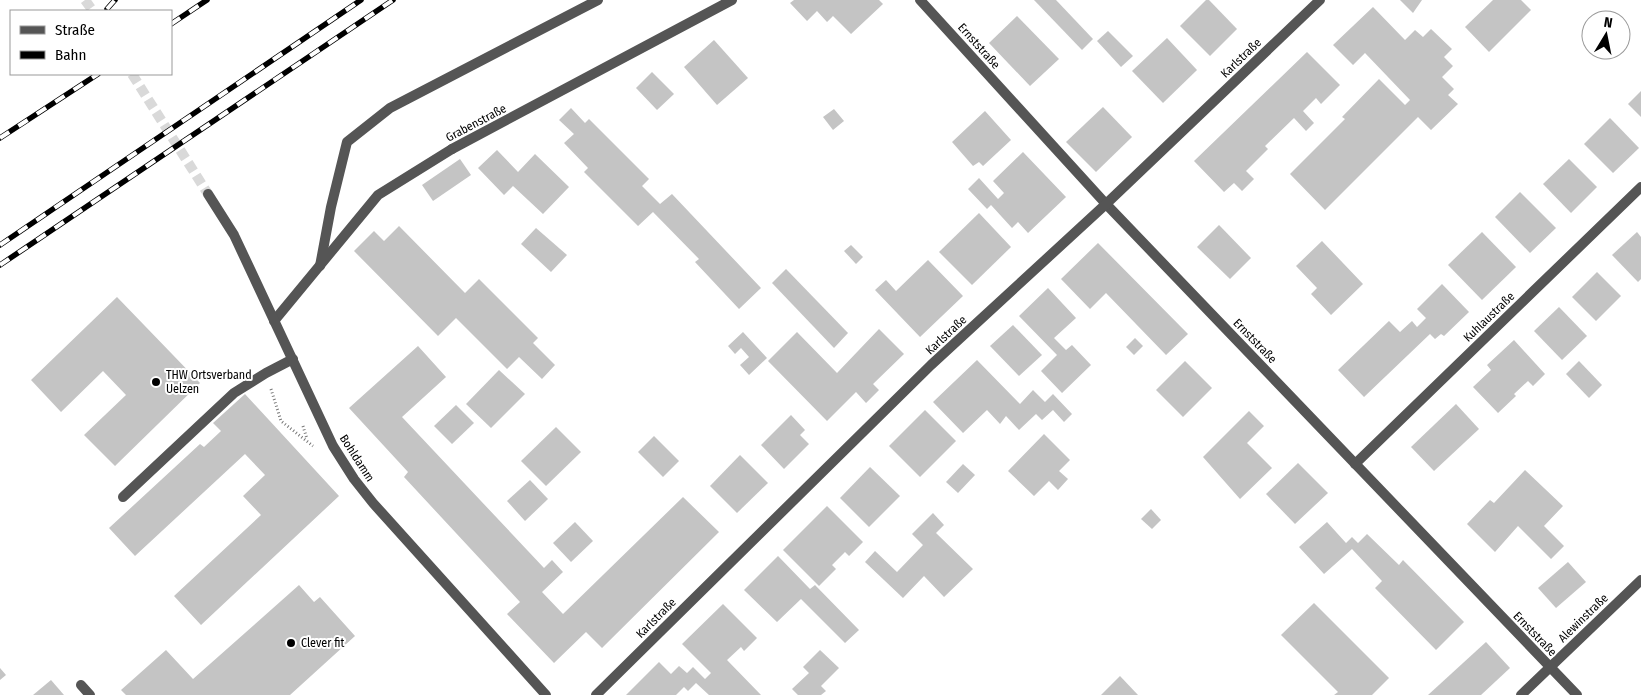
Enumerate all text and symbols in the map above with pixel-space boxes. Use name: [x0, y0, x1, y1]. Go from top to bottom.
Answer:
legend: [10, 10, 172, 75]
north arrow: [1581, 10, 1631, 60]
text: N: [1603, 14, 1614, 32]
street label: Ernststraße: [955, 20, 1003, 72]
text: Straße: [55, 21, 95, 39]
street label: Karlstraße: [1218, 35, 1264, 81]
text: Bahn: [55, 46, 86, 64]
street label: Grabenstraße: [443, 101, 509, 145]
street label: Kuhlaustraße: [1461, 289, 1517, 345]
street label: Karlstraße: [923, 313, 969, 357]
street label: Ernststraße: [1230, 316, 1280, 366]
place label: THW Ortsverband Uelzen: [166, 368, 252, 396]
marker: THW Ortsverband Uelzen: [150, 376, 162, 388]
street label: Bohldamm: [337, 432, 377, 484]
street label: Alewinstraße: [1555, 591, 1611, 645]
street label: Karlstraße: [633, 595, 679, 641]
street label: Ernststraße: [1510, 609, 1560, 659]
place label: Clever fit: [301, 636, 344, 650]
marker: Clever fit: [285, 637, 297, 649]

